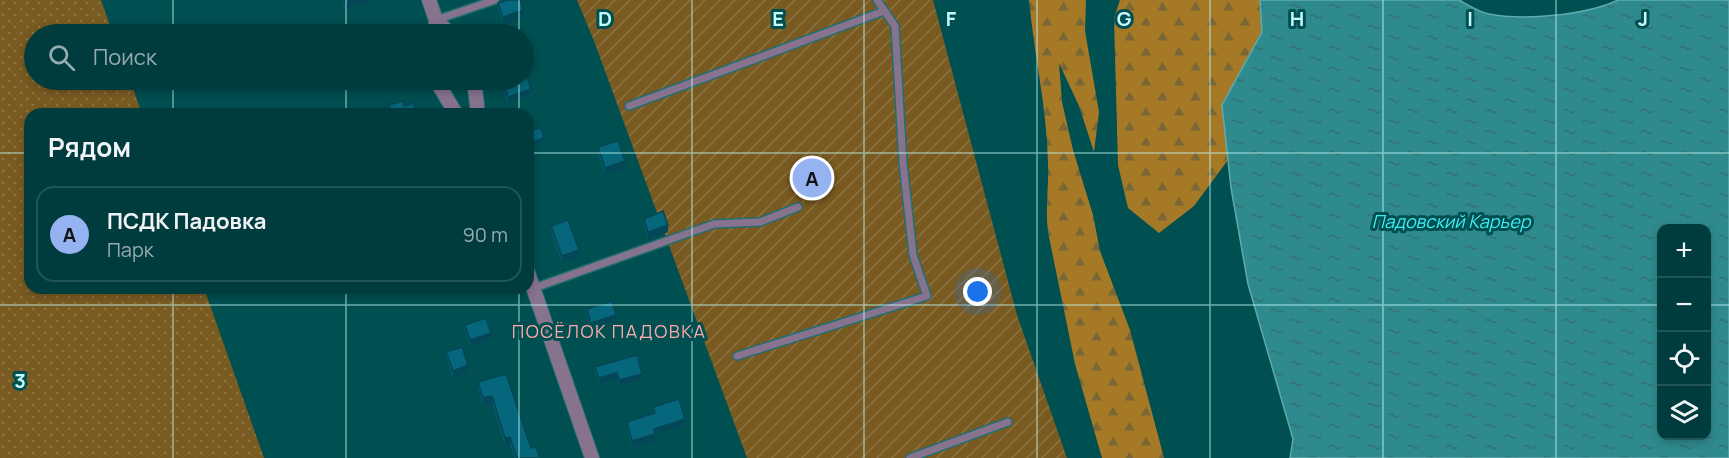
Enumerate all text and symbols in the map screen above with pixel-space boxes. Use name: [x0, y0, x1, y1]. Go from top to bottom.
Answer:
text: D: [598, 5, 612, 32]
text: E: [772, 5, 784, 32]
text: F: [946, 5, 957, 32]
text: G: [1117, 5, 1132, 32]
text: H: [1290, 5, 1304, 32]
text: I: [1467, 5, 1473, 32]
text: J: [1638, 5, 1648, 32]
search box: [24, 24, 534, 90]
icon: search: [45, 41, 78, 74]
text: Поиск: [93, 42, 157, 72]
text: Рядом: [48, 129, 131, 165]
pin: A: [792, 156, 832, 201]
text: ПСДК Падовка: [107, 206, 266, 236]
water label: Падовский Карьер: [1372, 209, 1532, 233]
text: A: [63, 221, 76, 248]
text: 90 m: [462, 221, 508, 248]
map controls: [1657, 224, 1711, 440]
button: +: [1657, 224, 1711, 278]
text: Парк: [107, 236, 154, 263]
your location: [963, 277, 992, 306]
button: −: [1657, 278, 1711, 332]
district label: ПОСЁЛОК ПАДОВКА: [512, 319, 706, 343]
button: locate: [1657, 332, 1711, 386]
text: 3: [14, 367, 26, 394]
button: layers: [1657, 386, 1711, 440]

